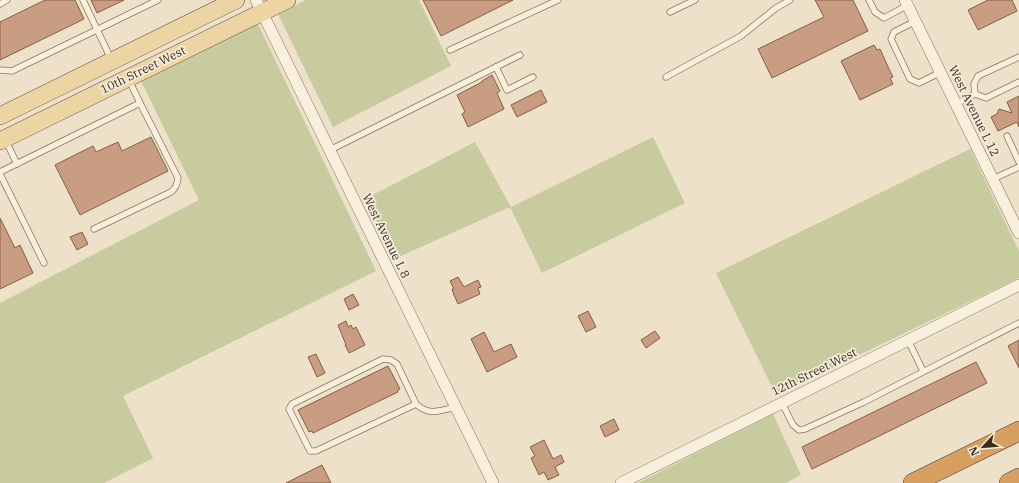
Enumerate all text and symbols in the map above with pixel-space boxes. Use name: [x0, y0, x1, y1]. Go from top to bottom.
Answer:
street label: 10th Street West: [98, 42, 188, 97]
street label: West Avenue L 12: [946, 63, 1003, 159]
street label: West Avenue L 8: [359, 191, 413, 281]
street label: 12th Street West: [769, 344, 859, 399]
north arrow: [963, 427, 1003, 467]
text: N: [966, 444, 982, 458]

